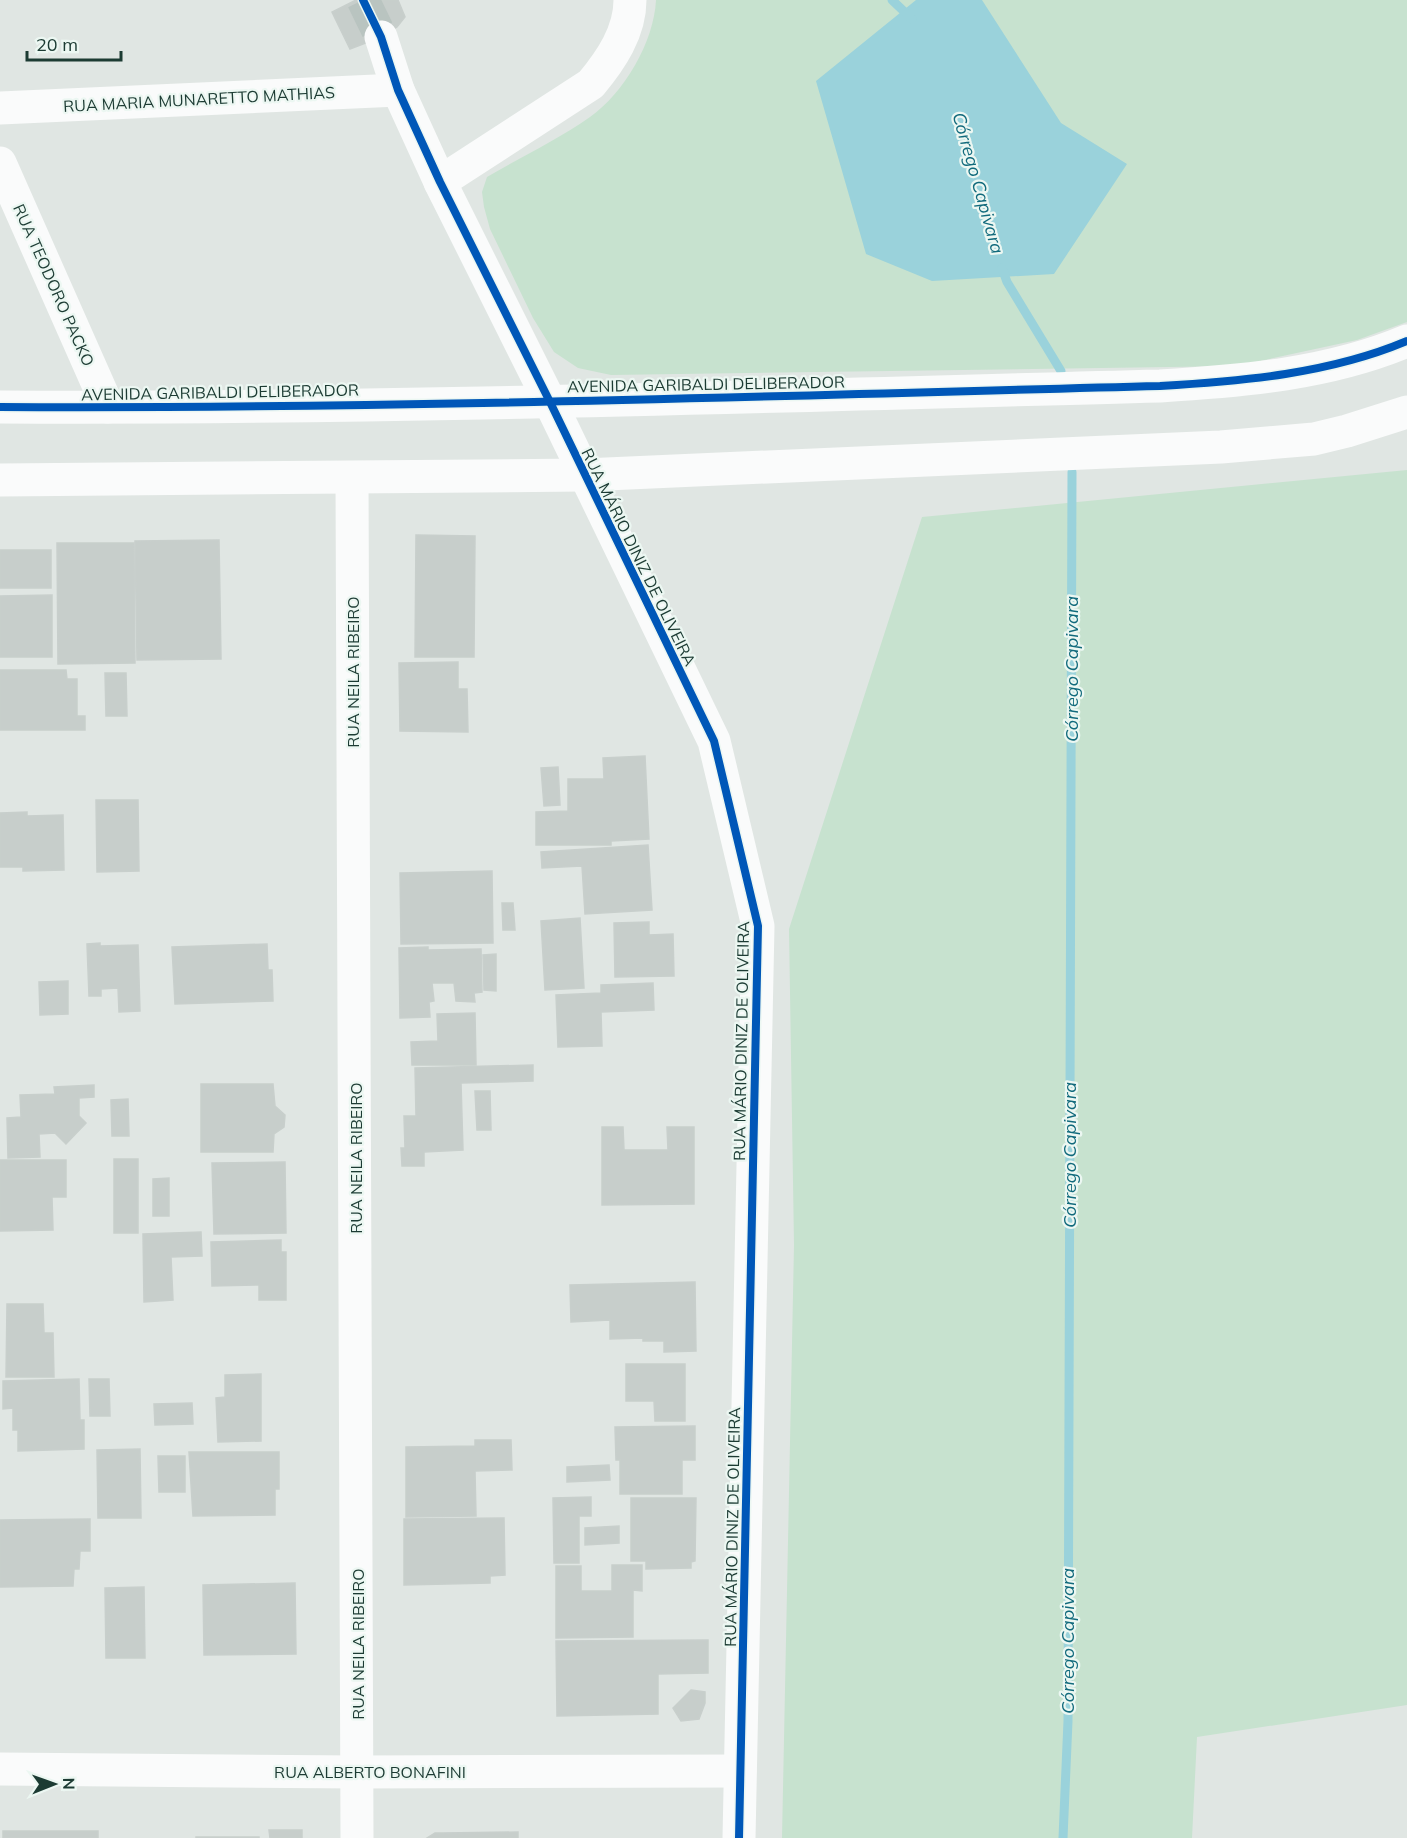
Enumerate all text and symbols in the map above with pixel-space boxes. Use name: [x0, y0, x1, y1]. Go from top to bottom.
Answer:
scale bar: [27, 24, 122, 62]
text: 20 m: [36, 33, 78, 56]
street label: RUA MARIA MUNARETTO MATHIAS: [63, 82, 335, 116]
water label: Córrego Capivara: [947, 110, 1010, 256]
street label: RUA TEODORO PACKO: [9, 201, 99, 369]
street label: AVENIDA GARIBALDI DELIBERADOR: [567, 372, 845, 396]
street label: AVENIDA GARIBALDI DELIBERADOR: [81, 380, 359, 404]
street label: RUA MÁRIO DINIZ DE OLIVEIRA: [577, 445, 701, 669]
street label: RUA NEILA RIBEIRO: [343, 596, 363, 748]
water label: Córrego Capivara: [1060, 596, 1083, 742]
street label: RUA MÁRIO DINIZ DE OLIVEIRA: [729, 921, 753, 1161]
street label: RUA NEILA RIBEIRO: [346, 1082, 366, 1234]
water label: Córrego Capivara: [1058, 1082, 1081, 1228]
street label: RUA MÁRIO DINIZ DE OLIVEIRA: [720, 1407, 744, 1647]
street label: RUA NEILA RIBEIRO: [348, 1568, 368, 1720]
water label: Córrego Capivara: [1056, 1568, 1079, 1714]
north arrow: [24, 1754, 84, 1814]
street label: RUA ALBERTO BONAFINI: [274, 1762, 466, 1782]
text: N: [59, 1778, 79, 1790]

